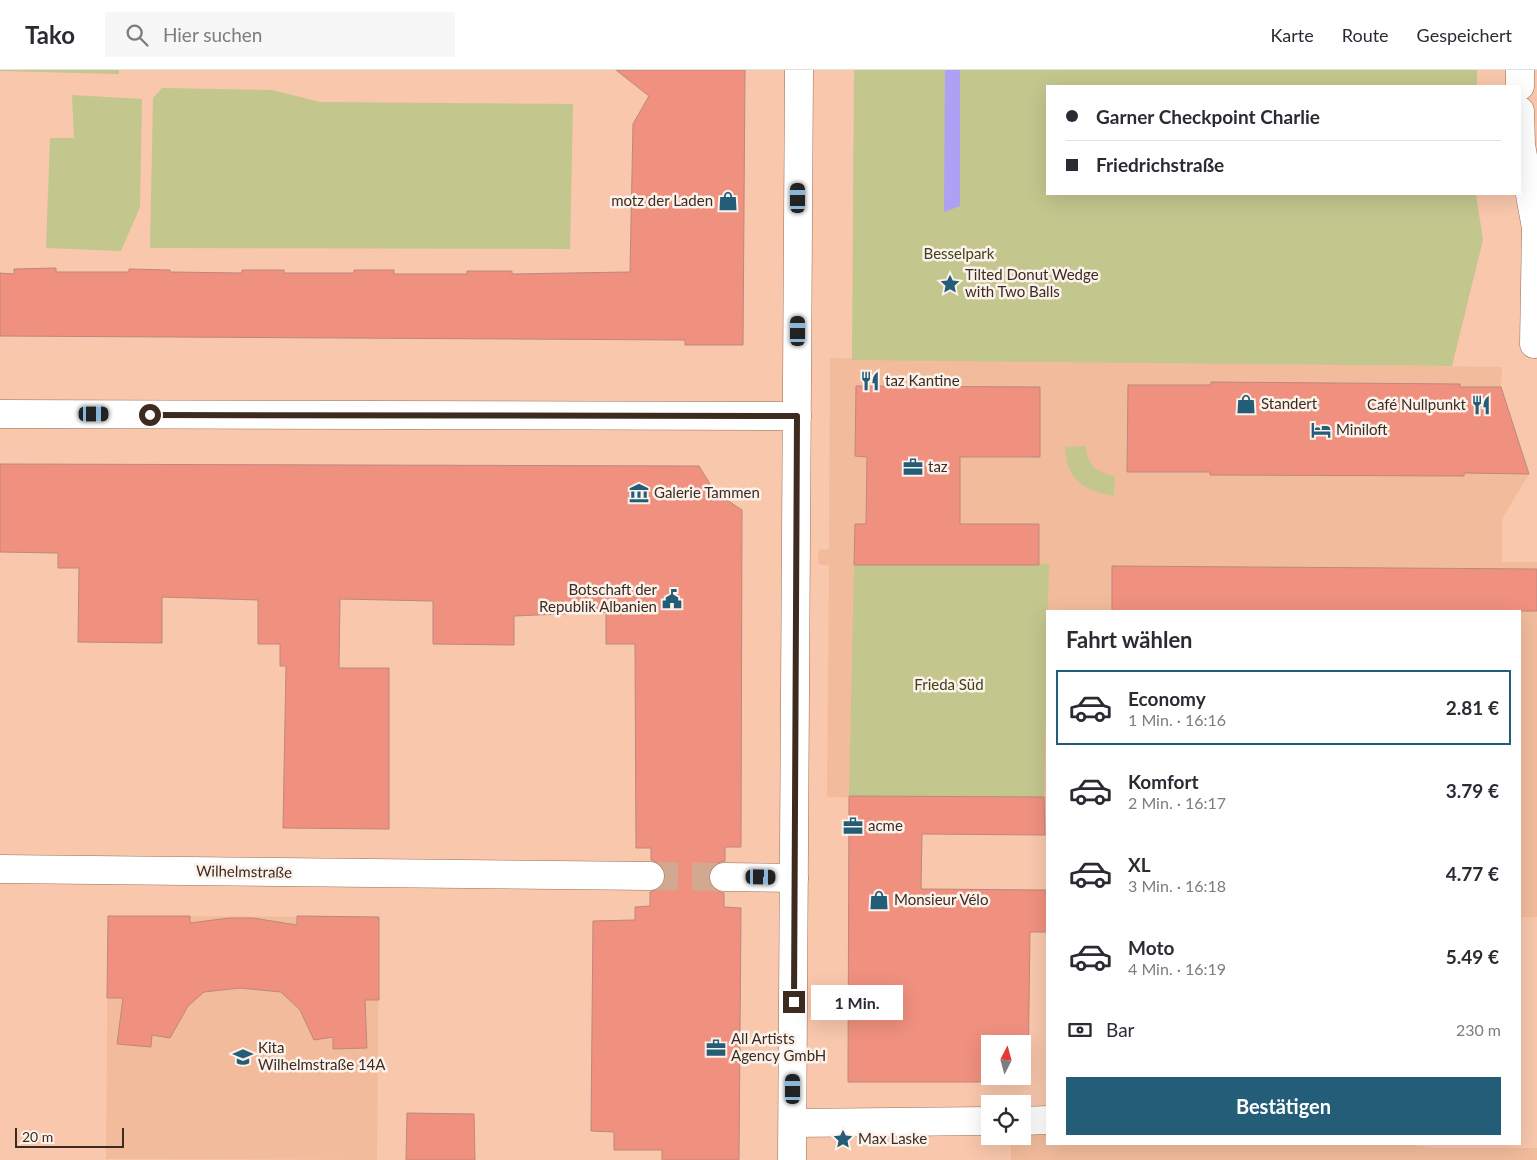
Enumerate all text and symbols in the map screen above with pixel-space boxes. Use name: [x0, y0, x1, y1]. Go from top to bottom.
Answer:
search box: [105, 12, 455, 57]
text: Tako: [25, 20, 75, 49]
icon: search: [123, 21, 151, 49]
text: Hier suchen: [163, 23, 262, 46]
text: Karte: [1270, 24, 1314, 46]
text: Route: [1342, 24, 1389, 46]
text: Gespeichert: [1417, 24, 1512, 46]
text: Garner Checkpoint Charlie: [1096, 105, 1320, 128]
text: Friedrichstraße: [1096, 153, 1224, 176]
car: [790, 183, 805, 213]
shop icon: motz der Laden: [717, 190, 739, 212]
place label: motz der Laden: [611, 191, 713, 209]
park label: Besselpark: [924, 244, 995, 262]
place label: Tilted Donut Wedge with Two Balls: [965, 265, 1099, 300]
place icon: Tilted Donut Wedge with Two Balls: [939, 273, 961, 295]
car: [790, 316, 805, 346]
restaurant icon: taz Kantine: [859, 370, 881, 392]
place label: taz Kantine: [885, 371, 960, 389]
shop icon: Standert: [1235, 393, 1257, 415]
place label: Standert: [1261, 394, 1318, 412]
restaurant icon: Café Nullpunkt: [1470, 394, 1492, 416]
place label: Café Nullpunkt: [1367, 395, 1467, 413]
route start: [139, 404, 161, 426]
car: [79, 407, 109, 422]
hotel icon: Miniloft: [1310, 419, 1332, 441]
place label: Miniloft: [1336, 420, 1388, 438]
office icon: taz: [902, 456, 924, 478]
place label: taz: [928, 457, 948, 475]
museum icon: Galerie Tammen: [628, 482, 650, 504]
place label: Galerie Tammen: [654, 483, 760, 501]
place label: Botschaft der Republik Albanien: [539, 580, 658, 615]
public building icon: Botschaft der Republik Albanien: [661, 588, 683, 610]
text: Fahrt wählen: [1066, 626, 1193, 653]
park label: Frieda Süd: [914, 675, 984, 693]
icon: car: [1068, 685, 1113, 730]
text: Economy: [1128, 687, 1206, 710]
text: 2.81 €: [1446, 696, 1499, 719]
text: 1 Min. · 16:16: [1128, 710, 1226, 729]
icon: car: [1068, 768, 1113, 813]
text: Komfort: [1128, 770, 1199, 793]
text: 3.79 €: [1446, 779, 1499, 802]
text: 2 Min. · 16:17: [1128, 793, 1226, 812]
office icon: acme: [842, 815, 864, 837]
place label: acme: [868, 816, 903, 834]
icon: car: [1068, 851, 1113, 896]
text: XL: [1128, 853, 1151, 876]
street label: Wilhelmstraße: [196, 861, 292, 881]
text: 4.77 €: [1446, 862, 1499, 885]
car: [745, 869, 776, 885]
text: 3 Min. · 16:18: [1128, 876, 1226, 895]
shop icon: Monsieur Vélo: [868, 889, 890, 911]
place label: Monsieur Vélo: [894, 890, 988, 908]
icon: car: [1068, 934, 1113, 979]
text: Moto: [1128, 936, 1174, 959]
text: 5.49 €: [1446, 945, 1499, 968]
text: 4 Min. · 16:19: [1128, 959, 1226, 978]
callout: 1 Min.: [812, 984, 904, 1020]
route end: [783, 991, 805, 1013]
text: 1 Min.: [834, 993, 880, 1012]
icon: cash: [1066, 1016, 1094, 1044]
text: Bar: [1106, 1018, 1135, 1041]
text: 230 m: [1456, 1020, 1501, 1039]
place label: All Artists Agency GmbH: [731, 1029, 826, 1064]
north arrow: [981, 1035, 1031, 1085]
map controls: [981, 1035, 1031, 1145]
office icon: All Artists Agency GmbH: [705, 1037, 727, 1059]
place label: Kita Wilhelmstraße 14A: [258, 1038, 386, 1073]
school or university icon: Kita Wilhelmstraße 14A: [232, 1046, 254, 1068]
car: [785, 1074, 800, 1104]
button: Bestätigen: [1066, 1077, 1501, 1135]
button: locate: [981, 1095, 1031, 1145]
scale bar: [15, 1125, 124, 1148]
text: 20 m: [22, 1128, 53, 1145]
place icon: Max Laske: [832, 1128, 854, 1150]
place label: Max Laske: [858, 1129, 927, 1147]

